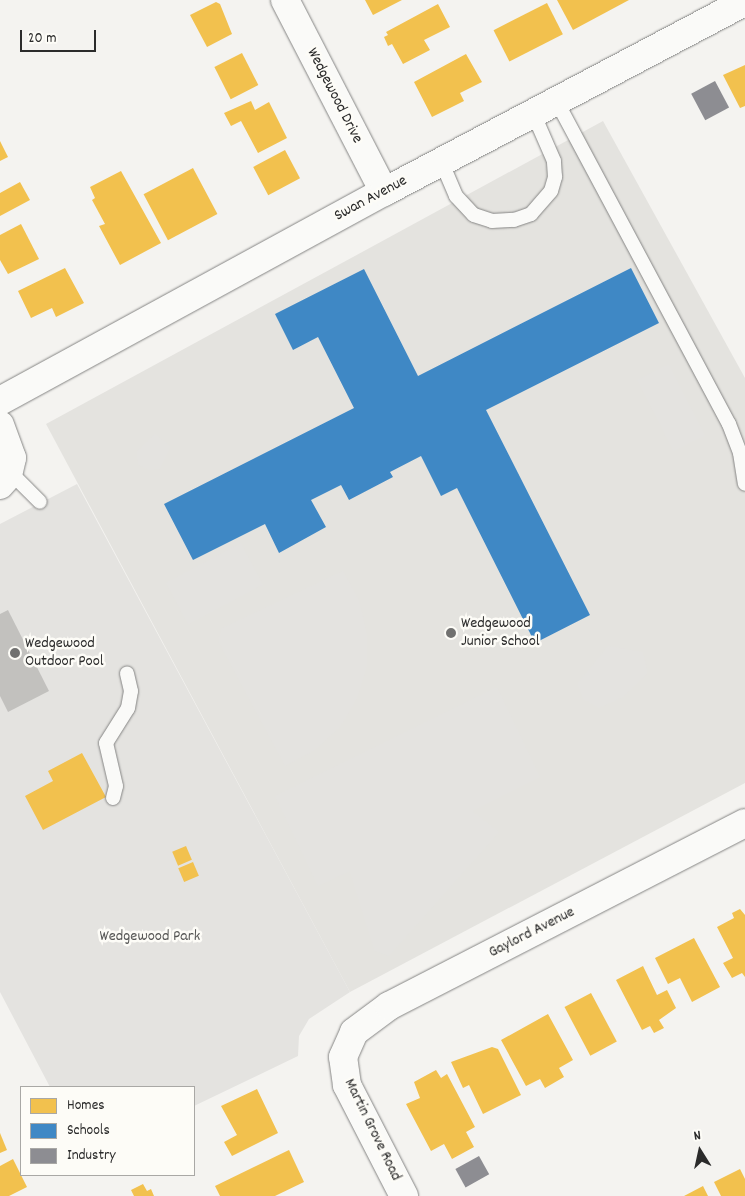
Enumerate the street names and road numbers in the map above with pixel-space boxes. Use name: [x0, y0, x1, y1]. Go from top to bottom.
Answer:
street label: Wedgewood Drive: [302, 45, 366, 147]
street label: Swan Avenue: [331, 172, 411, 226]
street label: Gaylord Avenue: [486, 903, 578, 963]
street label: Martin Grove Road: [339, 1076, 405, 1184]

